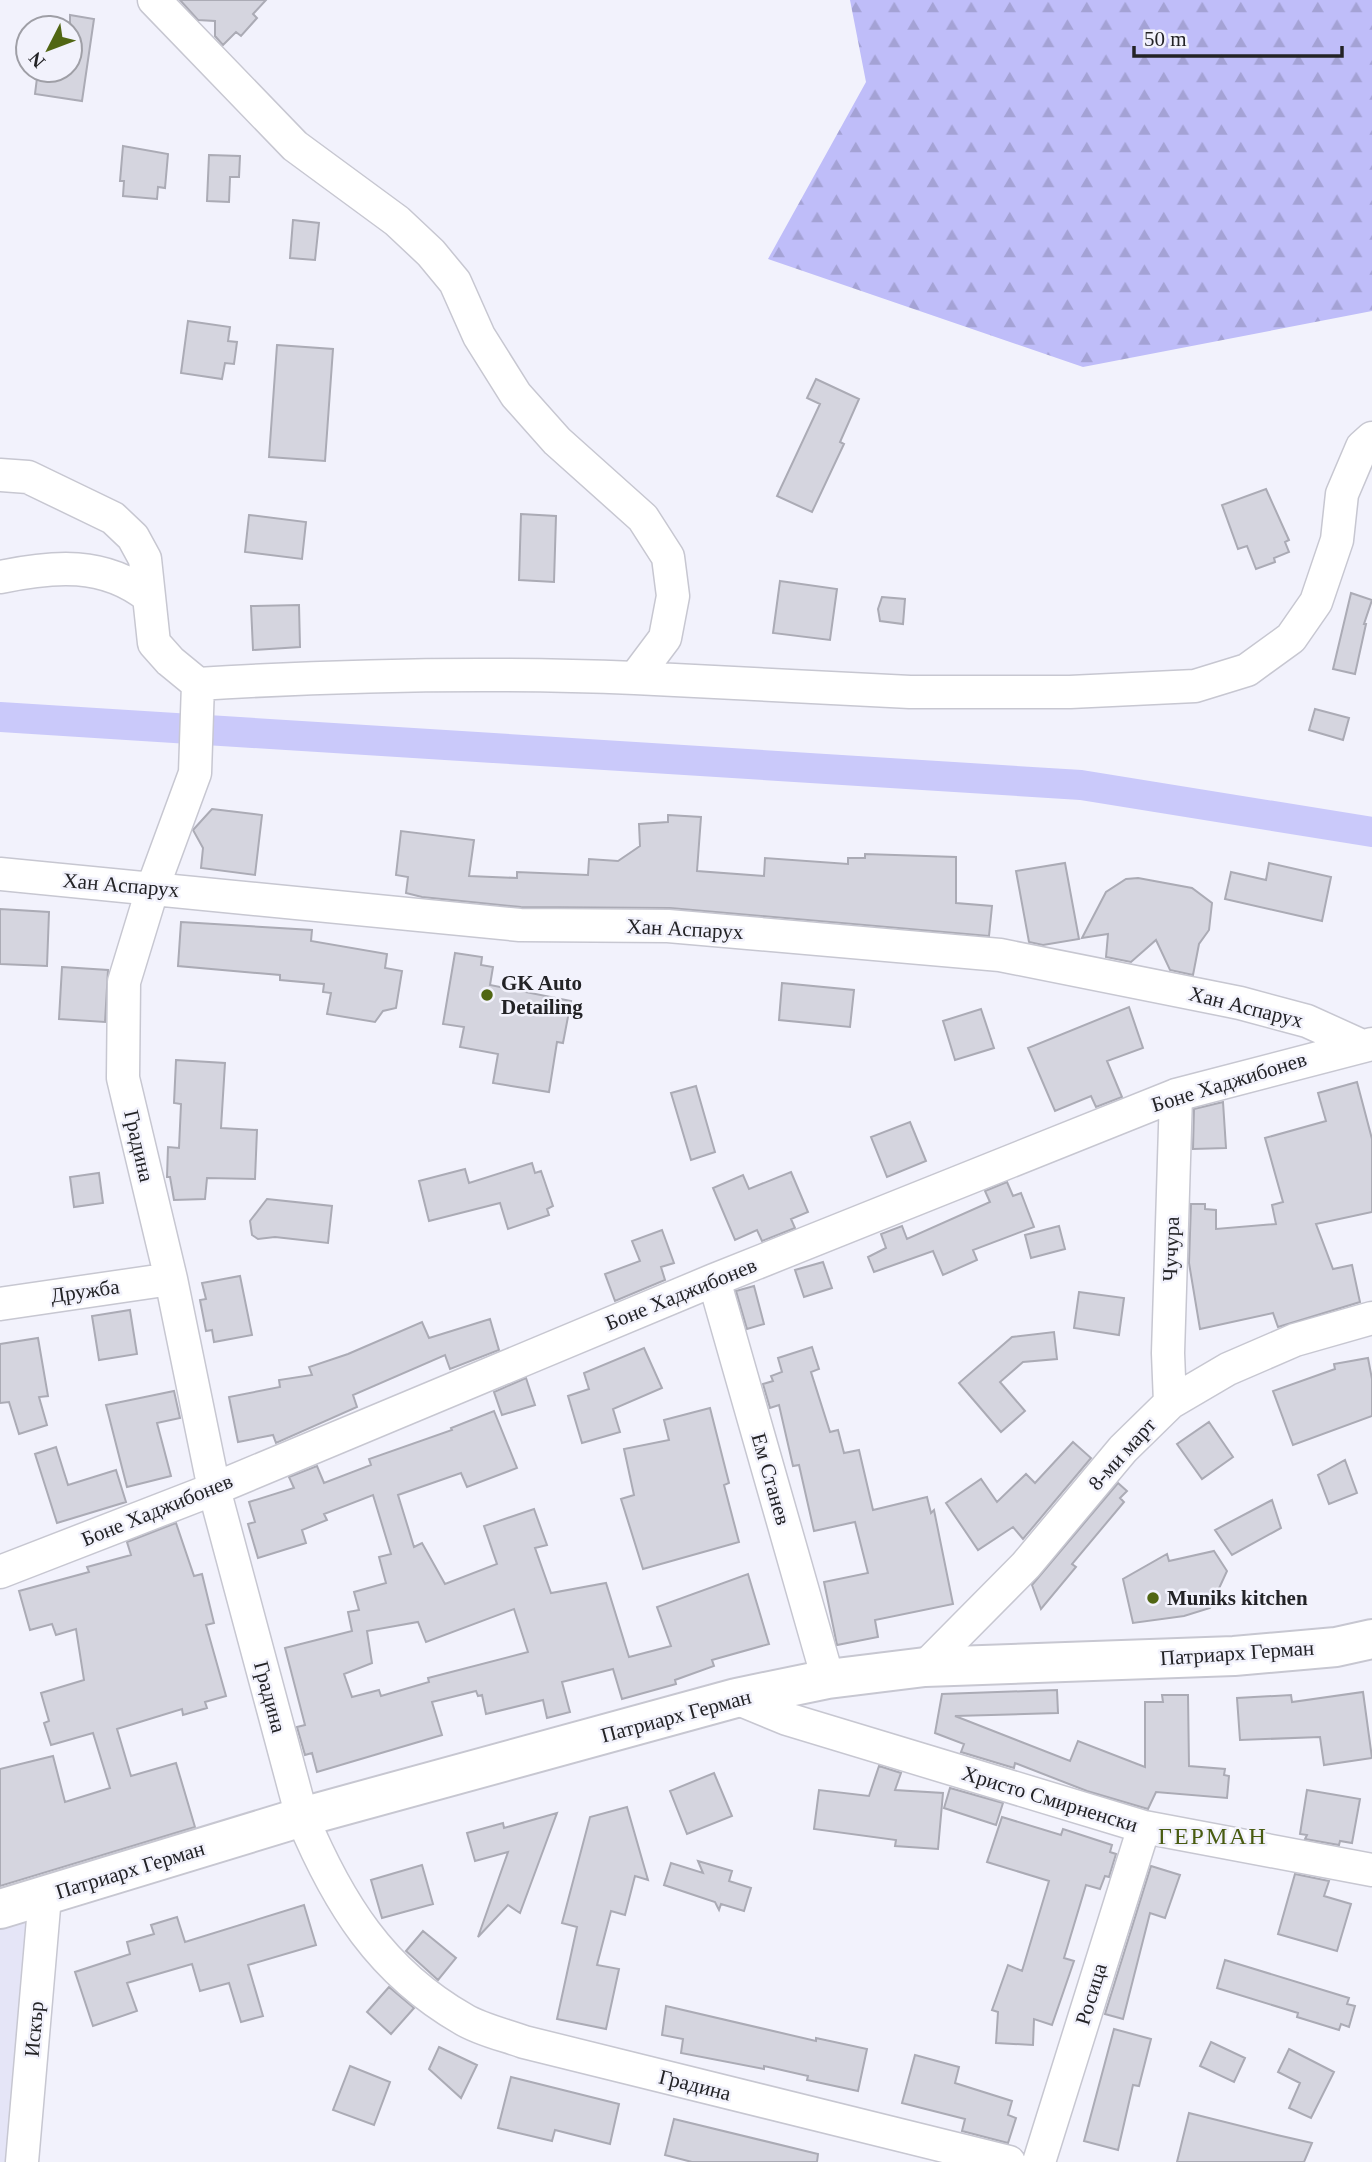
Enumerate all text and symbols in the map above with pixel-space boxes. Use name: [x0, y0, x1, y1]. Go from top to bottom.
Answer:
north arrow: [14, 14, 84, 84]
scale bar: [1134, 14, 1342, 58]
text: 50 m: [1144, 27, 1187, 51]
text: N: [24, 48, 49, 72]
street label: Хан Аспарух: [62, 868, 181, 902]
street label: Хан Аспарух: [626, 914, 744, 944]
place label: GK Auto Detailing: [501, 971, 583, 1019]
street label: Хан Аспарух: [1186, 981, 1306, 1033]
marker: GK Auto Detailing: [479, 987, 495, 1003]
street label: Боне Хаджибонев: [1149, 1047, 1310, 1117]
street label: Градина: [119, 1108, 159, 1185]
street label: Чучура: [1158, 1215, 1184, 1282]
street label: Боне Хаджибонев: [602, 1253, 760, 1335]
street label: Дружба: [49, 1274, 122, 1308]
street label: 8-ми март: [1083, 1413, 1161, 1495]
street label: Ем Станев: [746, 1430, 796, 1528]
street label: Боне Хаджибонев: [78, 1469, 236, 1551]
place label: Muniks kitchen: [1167, 1586, 1308, 1610]
marker: Muniks kitchen: [1145, 1590, 1161, 1606]
street label: Патриарх Герман: [1159, 1636, 1315, 1670]
street label: Градина: [249, 1659, 291, 1736]
street label: Патриарх Герман: [598, 1684, 754, 1748]
street label: Христо Смирненски: [959, 1761, 1141, 1837]
district label: ГЕРМАН: [1158, 1823, 1268, 1849]
street label: Патриарх Герман: [53, 1836, 207, 1904]
street label: Росица: [1070, 1960, 1112, 2028]
street label: Искър: [20, 2000, 48, 2058]
street label: Градина: [657, 2065, 734, 2106]

